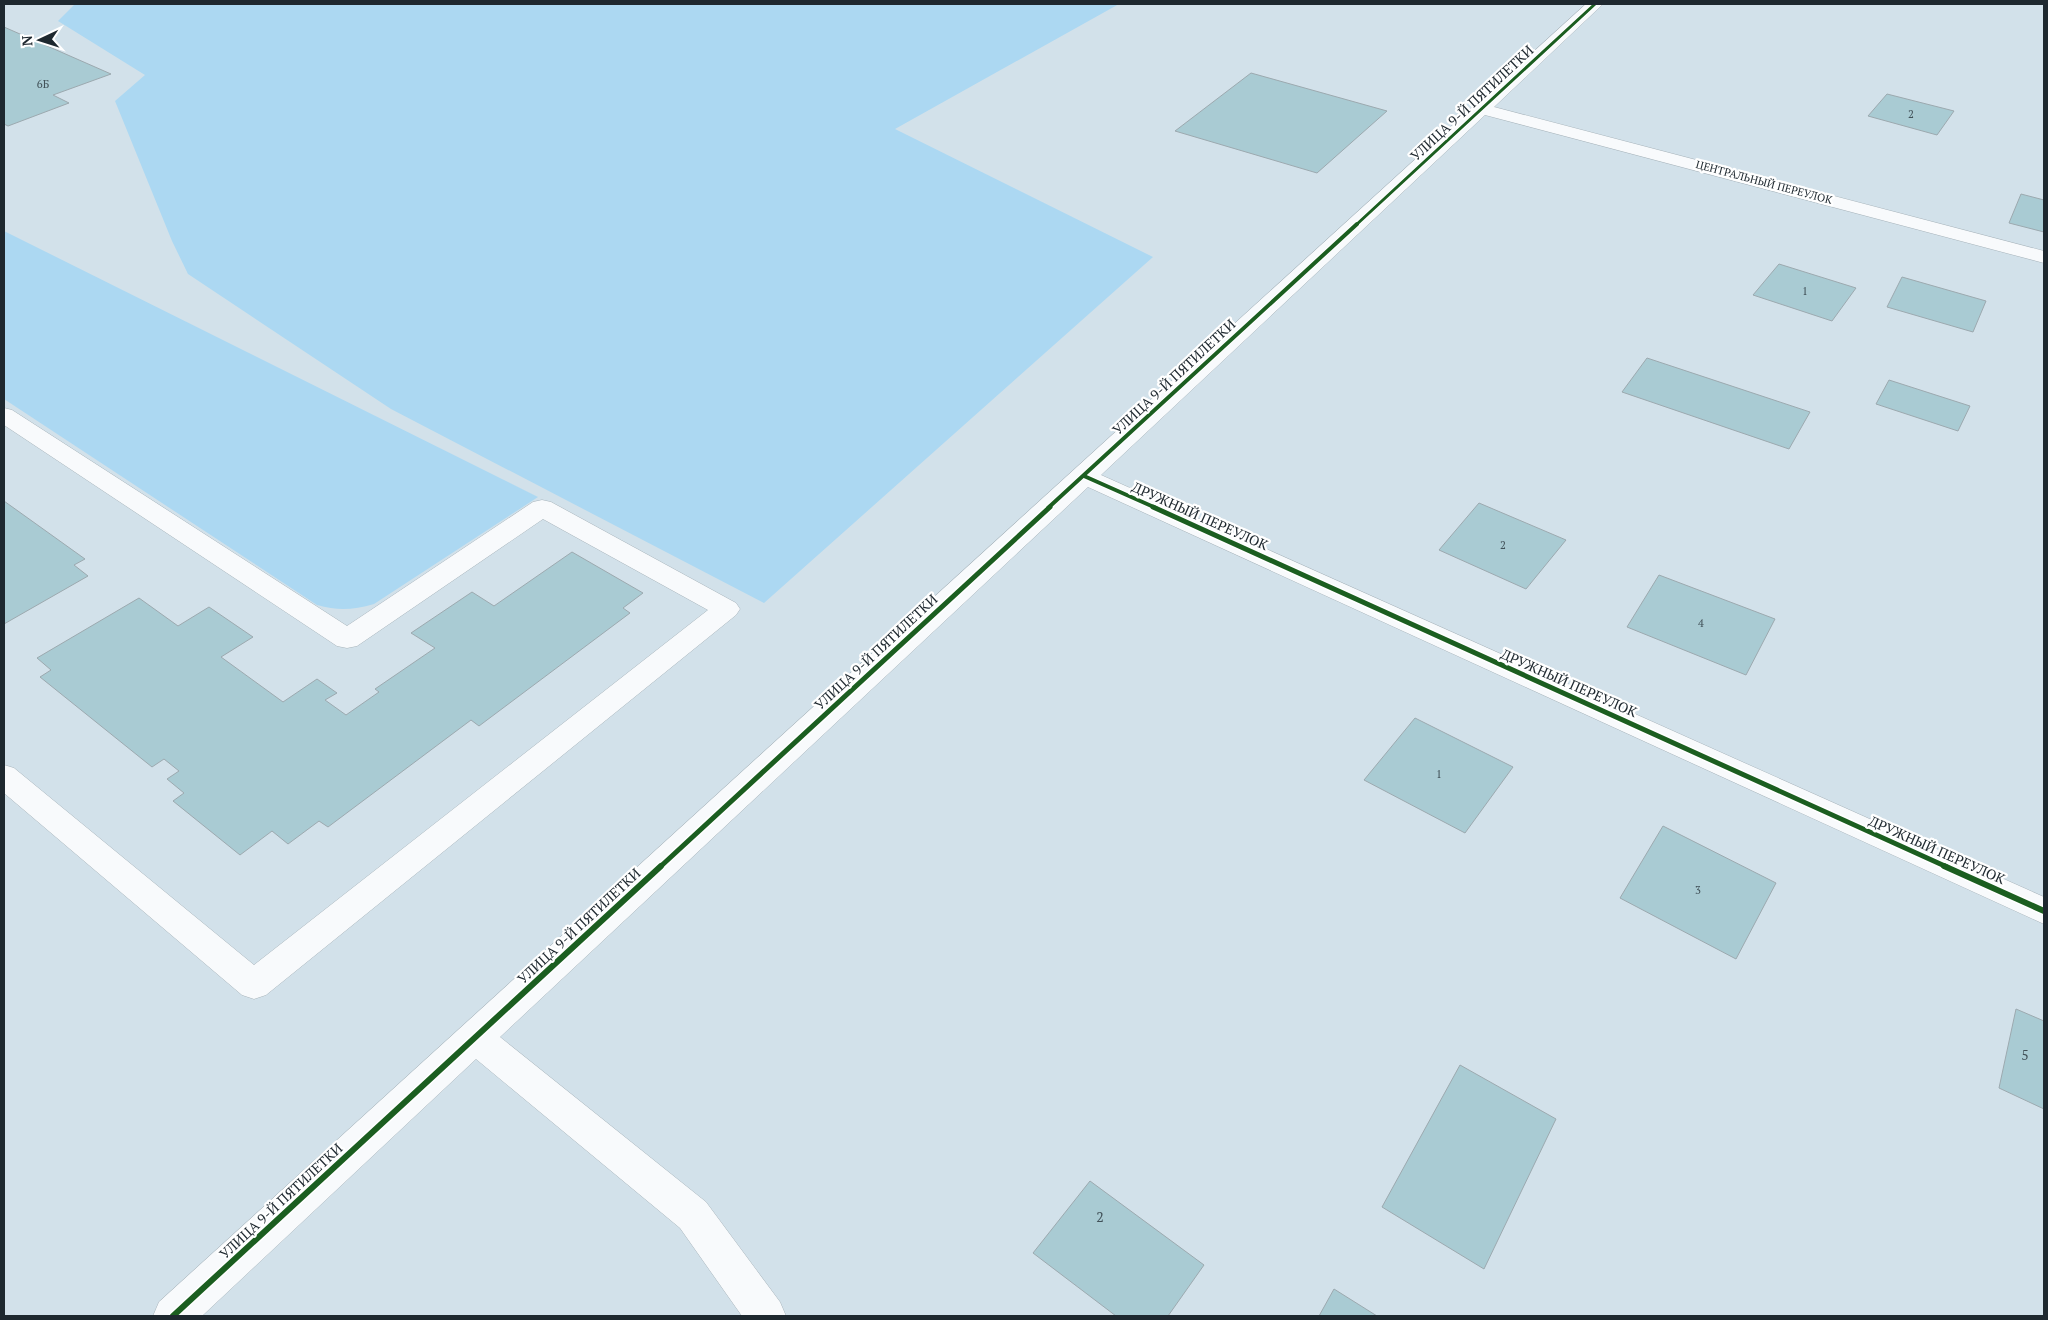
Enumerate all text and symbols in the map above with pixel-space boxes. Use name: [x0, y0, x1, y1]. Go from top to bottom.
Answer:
north arrow: [15, 15, 65, 65]
text: N: [17, 35, 36, 47]
street label: УЛИЦА 9-Й ПЯТИЛЕТКИ: [1406, 41, 1537, 165]
house number: 6Б: [37, 77, 50, 91]
house number: 2: [1908, 107, 1914, 121]
street label: ЦЕНТРАЛЬНЫЙ ПЕРЕУЛОК: [1694, 157, 1835, 207]
house number: 1: [1802, 284, 1808, 298]
street label: УЛИЦА 9-Й ПЯТИЛЕТКИ: [1108, 315, 1239, 439]
street label: ДРУЖНЫЙ ПЕРЕУЛОК: [1129, 477, 1272, 555]
house number: 2: [1500, 538, 1506, 552]
street label: УЛИЦА 9-Й ПЯТИЛЕТКИ: [810, 590, 941, 714]
house number: 4: [1698, 616, 1704, 630]
street label: ДРУЖНЫЙ ПЕРЕУЛОК: [1498, 644, 1641, 722]
house number: 1: [1436, 767, 1442, 781]
street label: ДРУЖНЫЙ ПЕРЕУЛОК: [1866, 811, 2009, 889]
street label: УЛИЦА 9-Й ПЯТИЛЕТКИ: [513, 864, 644, 988]
house number: 3: [1695, 883, 1701, 897]
house number: 5: [2021, 1045, 2029, 1064]
street label: УЛИЦА 9-Й ПЯТИЛЕТКИ: [215, 1139, 346, 1263]
house number: 2: [1096, 1207, 1104, 1226]

